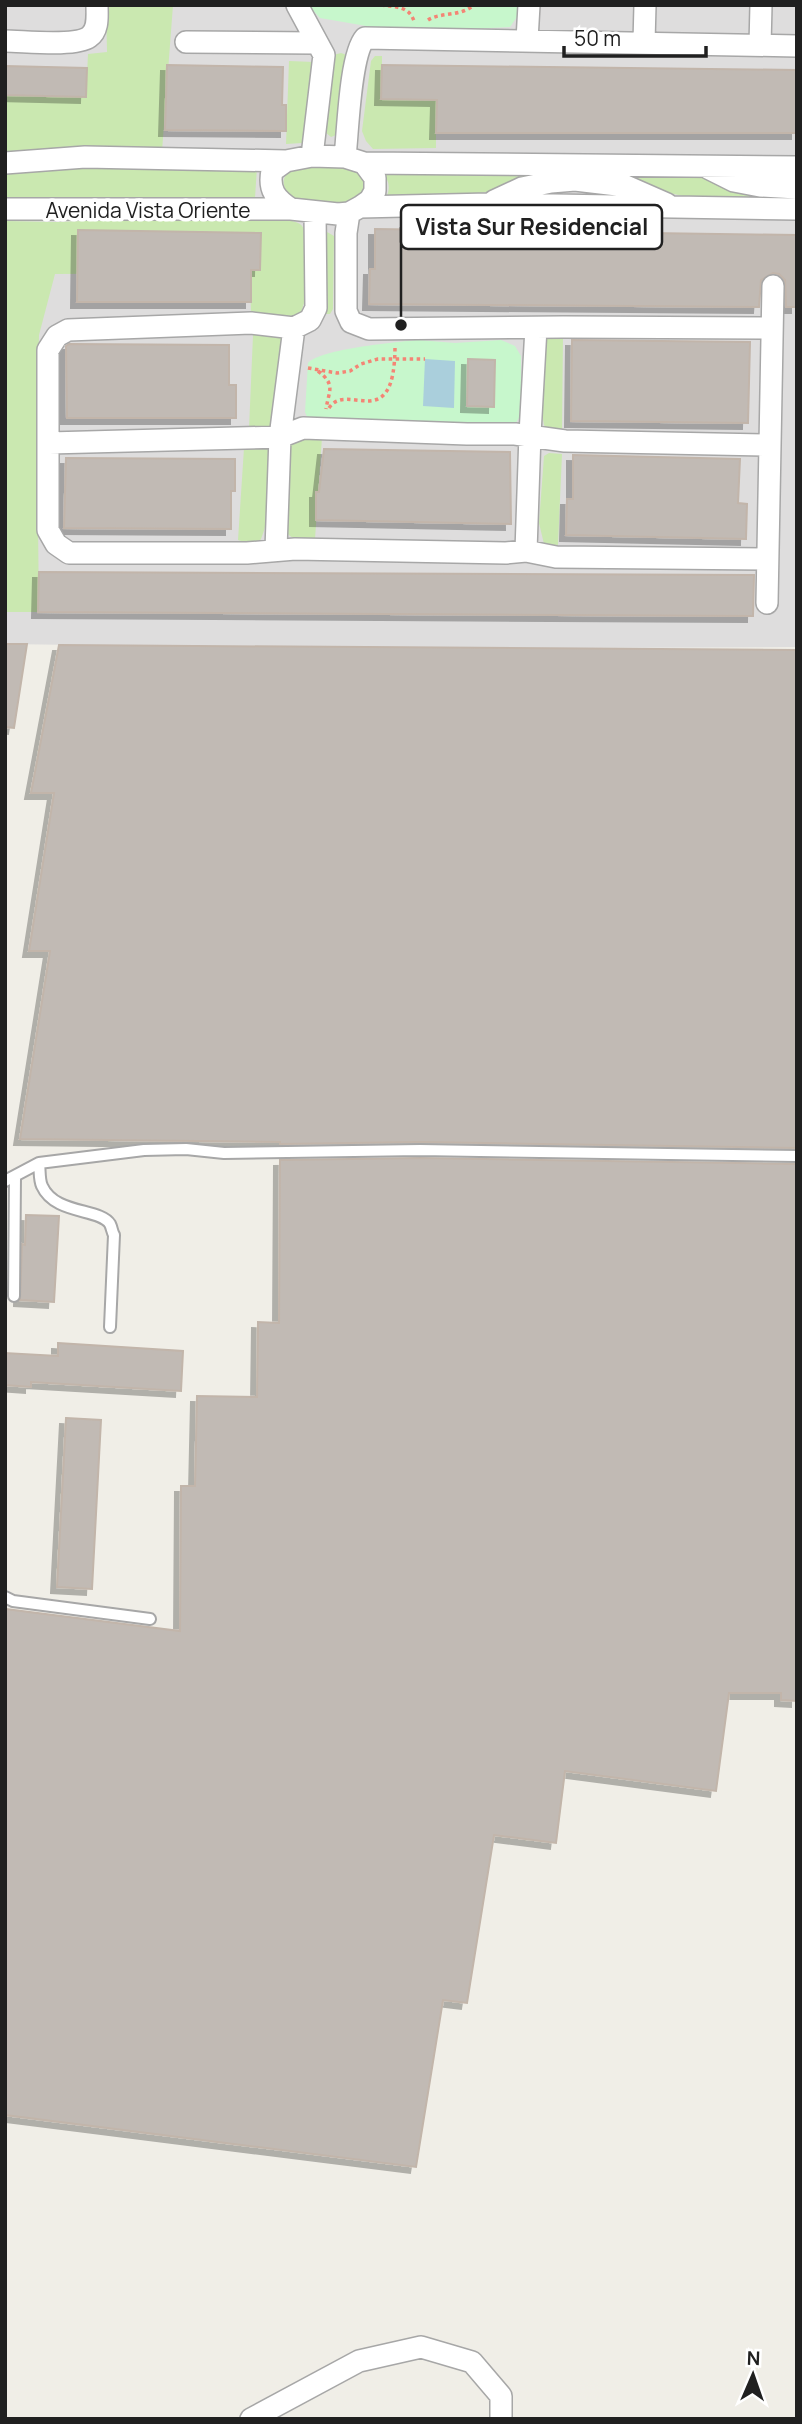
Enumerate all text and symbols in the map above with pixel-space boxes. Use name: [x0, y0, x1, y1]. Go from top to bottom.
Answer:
scale bar: [564, 14, 706, 58]
text: 50 m: [574, 24, 621, 52]
street label: Avenida Vista Oriente: [45, 196, 251, 224]
callout: Vista Sur Residencial: [401, 205, 662, 249]
text: Vista Sur Residencial: [415, 210, 649, 242]
north arrow: [718, 2340, 788, 2410]
text: N: [746, 2345, 761, 2371]

